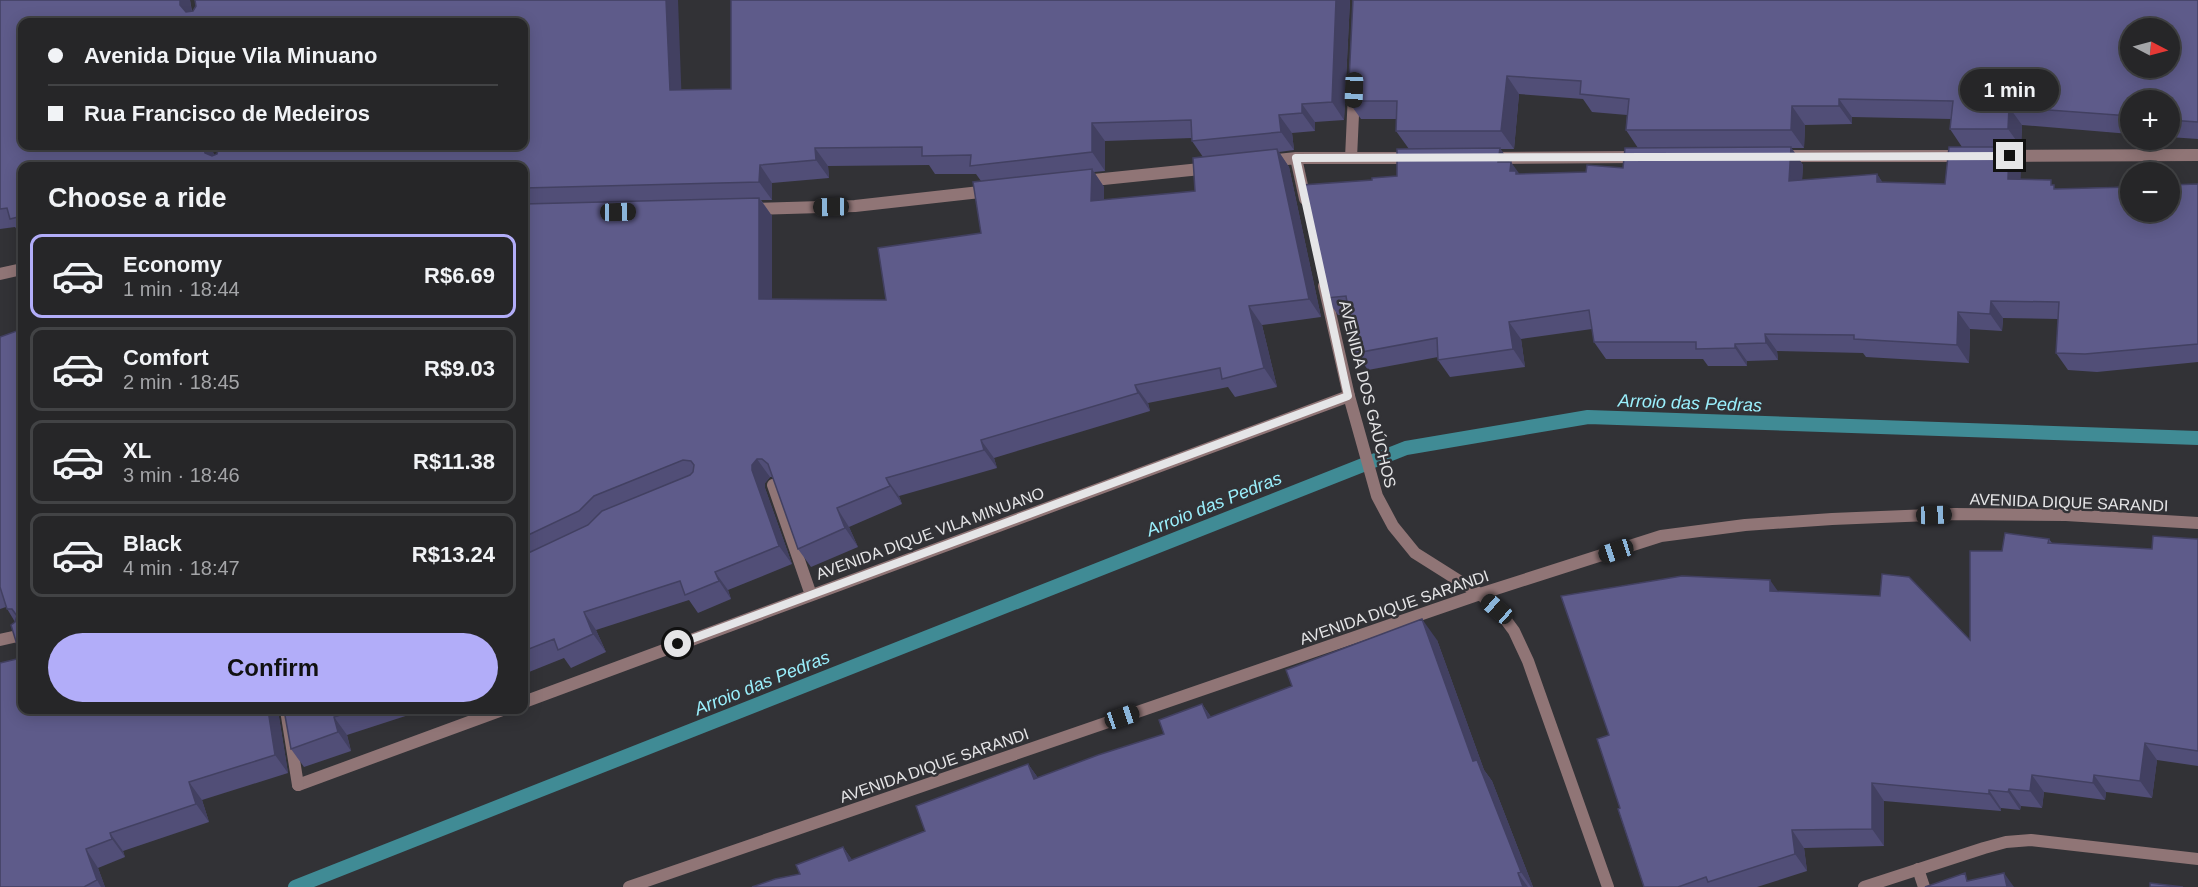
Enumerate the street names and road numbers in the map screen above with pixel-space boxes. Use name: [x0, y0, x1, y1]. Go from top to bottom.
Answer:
street label: AVENIDA DOS GAÚCHOS: [1336, 298, 1400, 490]
street label: AVENIDA DIQUE VILA MINUANO: [814, 484, 1047, 583]
street label: AVENIDA DIQUE SARANDI: [1969, 491, 2169, 514]
street label: AVENIDA DIQUE SARANDI: [1297, 567, 1491, 648]
street label: AVENIDA DIQUE SARANDI: [837, 725, 1031, 806]

